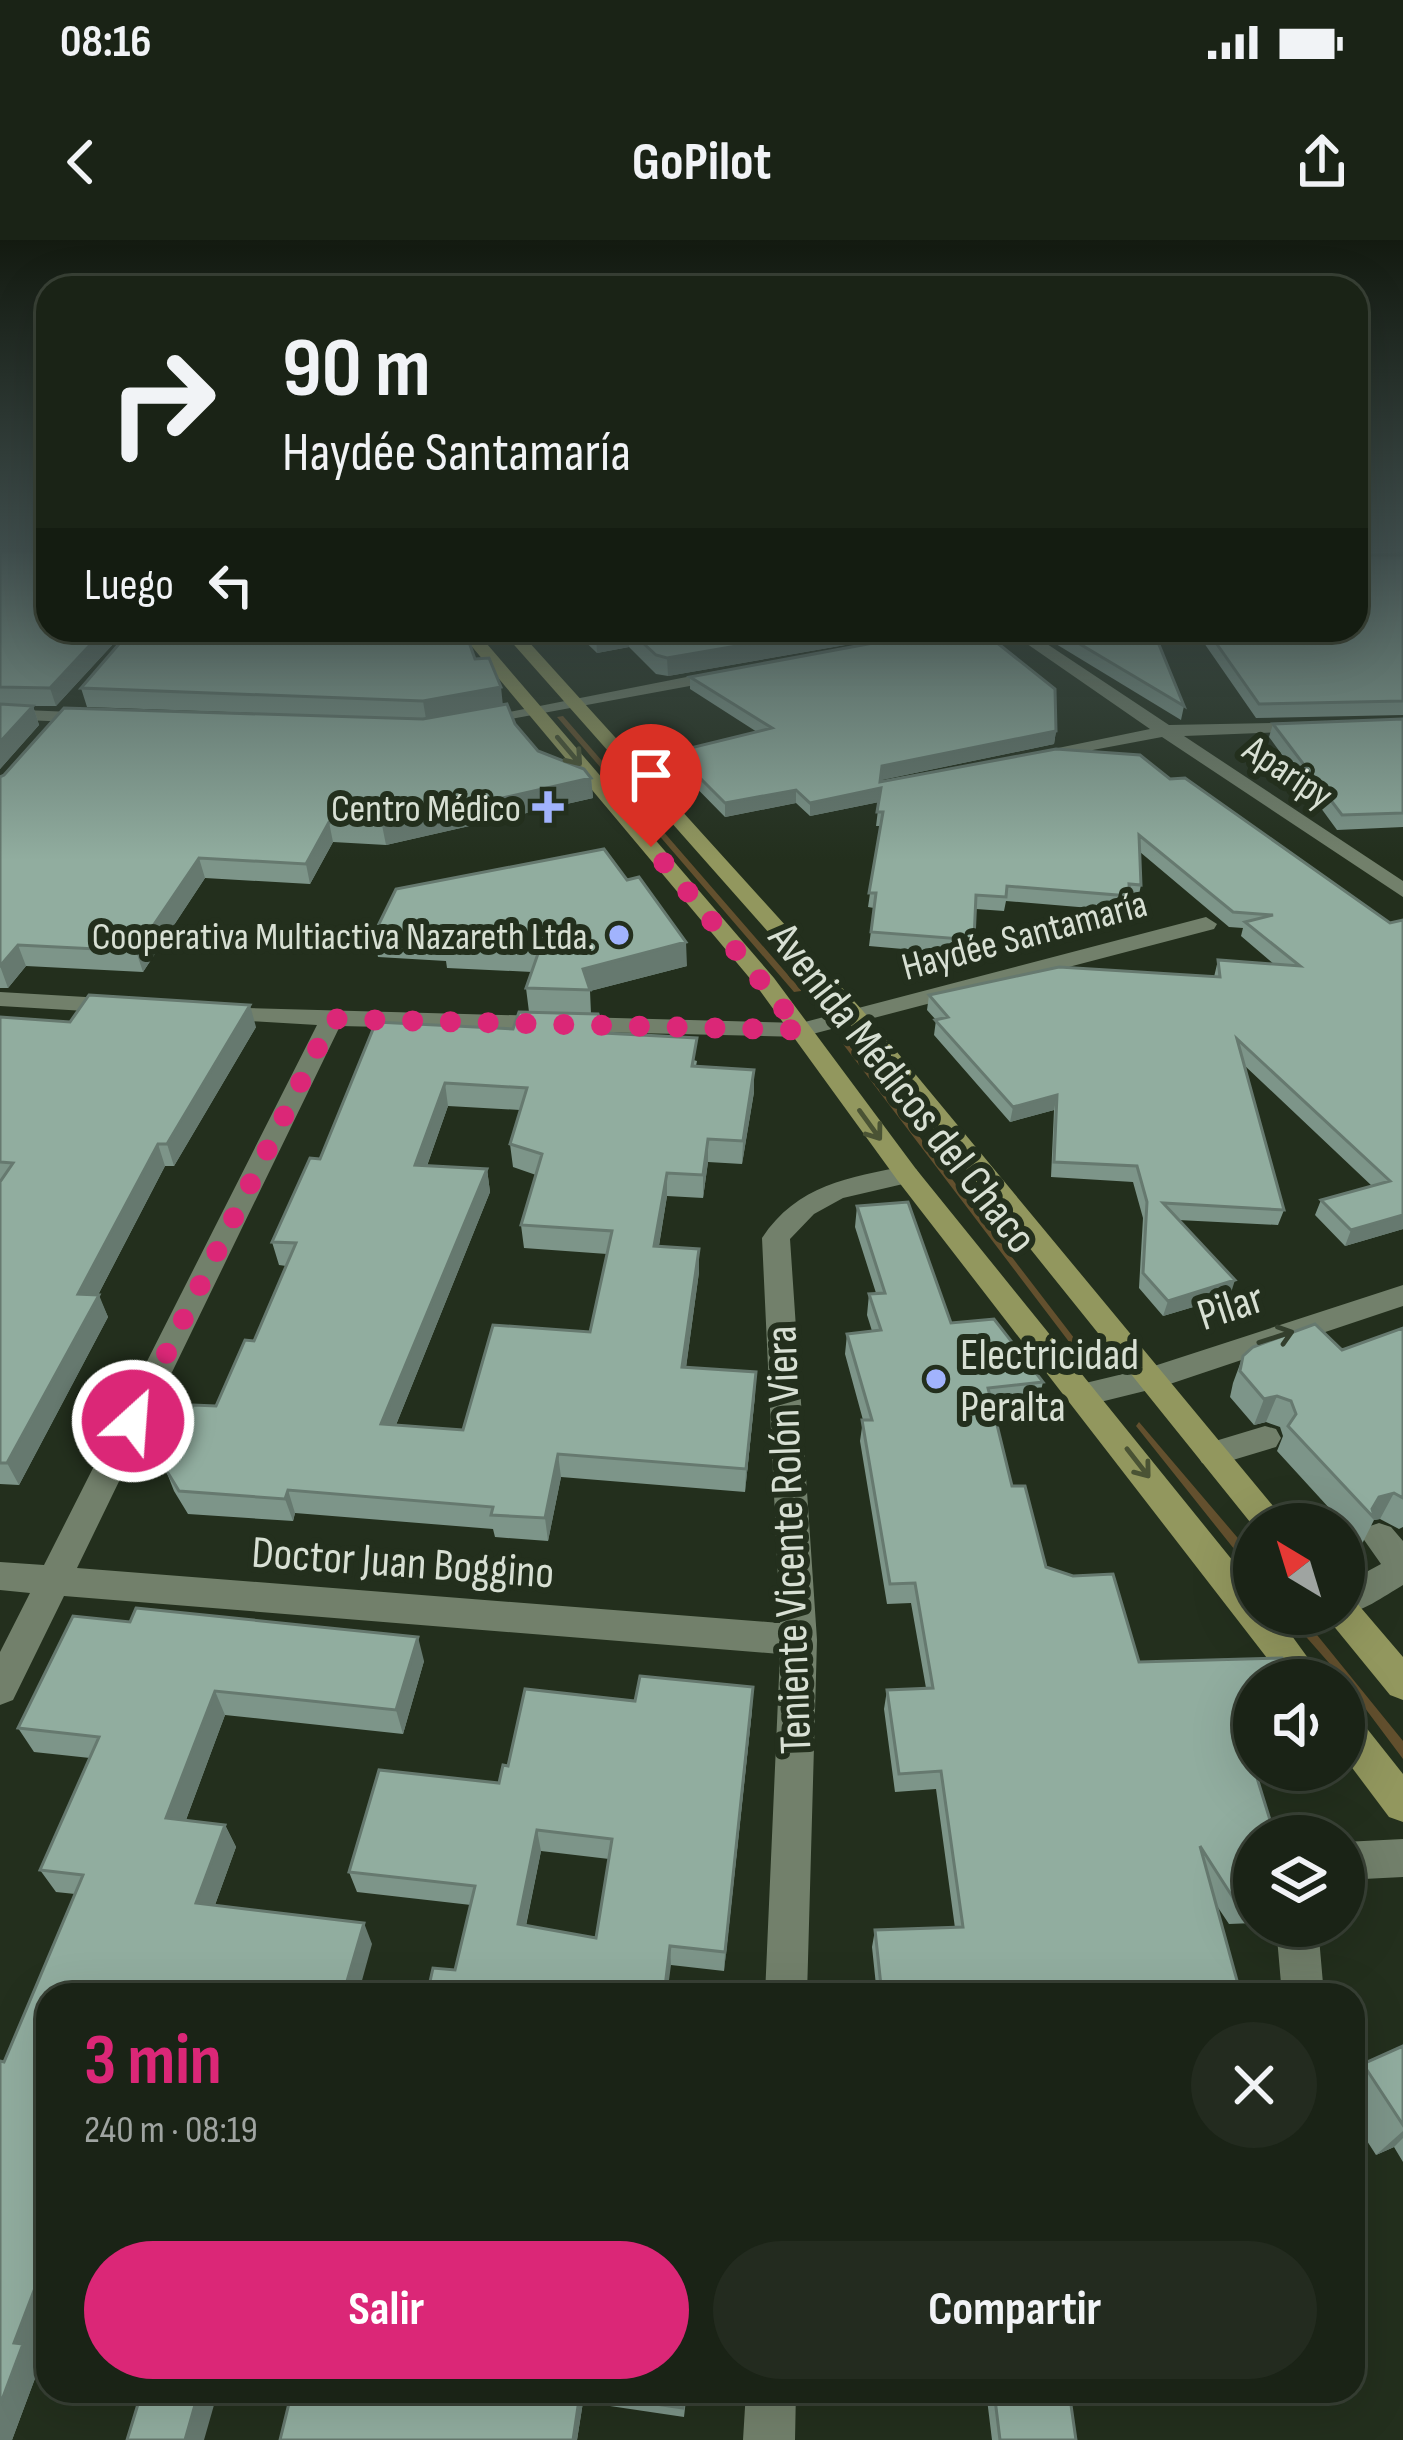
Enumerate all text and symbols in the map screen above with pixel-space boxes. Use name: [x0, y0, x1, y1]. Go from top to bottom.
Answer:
text: 08:16: [60, 15, 152, 70]
icon: back: [48, 129, 114, 195]
icon: share: [1289, 129, 1355, 195]
text: GoPilot: [632, 130, 771, 195]
text: 90 m: [282, 319, 431, 420]
icon: right: [84, 324, 240, 480]
text: Haydée Santamaría: [282, 421, 631, 486]
icon: left: [198, 552, 264, 618]
text: Luego: [84, 558, 174, 613]
pin: [600, 724, 702, 847]
street label: Aparipy: [1233, 726, 1341, 820]
one-way arrow: [555, 735, 583, 766]
icon: arrive: [618, 742, 684, 808]
place label: Centro Médico: [331, 786, 521, 833]
marker: Centro Médico: [532, 791, 564, 823]
street label: Haydée Santamaría: [897, 881, 1152, 992]
street label: Avenida Médicos del Chaco: [755, 912, 1048, 1265]
place label: Cooperativa Multiactiva Nazareth Ltda.: [92, 914, 595, 961]
marker: Cooperativa Multiactiva Nazareth Ltda.: [606, 922, 632, 948]
one-way arrow: [856, 1108, 882, 1141]
street label: Pilar: [1191, 1271, 1271, 1344]
street label: Teniente Vicente Rolón Viera: [755, 1325, 824, 1755]
one-way arrow: [1257, 1325, 1294, 1346]
place label: Electricidad Peralta: [960, 1328, 1139, 1435]
position arrow: [70, 1358, 196, 1484]
marker: Electricidad Peralta: [923, 1366, 949, 1392]
one-way arrow: [1124, 1447, 1150, 1479]
north arrow: [1233, 1503, 1365, 1635]
map controls: [1233, 1503, 1365, 1947]
street label: Doctor Juan Boggino: [250, 1525, 556, 1602]
button: sound: [1233, 1659, 1365, 1791]
button: layers: [1233, 1815, 1365, 1947]
text: 3 min: [84, 2018, 222, 2105]
button: close: [1191, 2022, 1317, 2148]
text: 240 m · 08:19: [84, 2107, 258, 2154]
button: Salir: [84, 2241, 689, 2379]
button: Compartir: [713, 2241, 1317, 2379]

